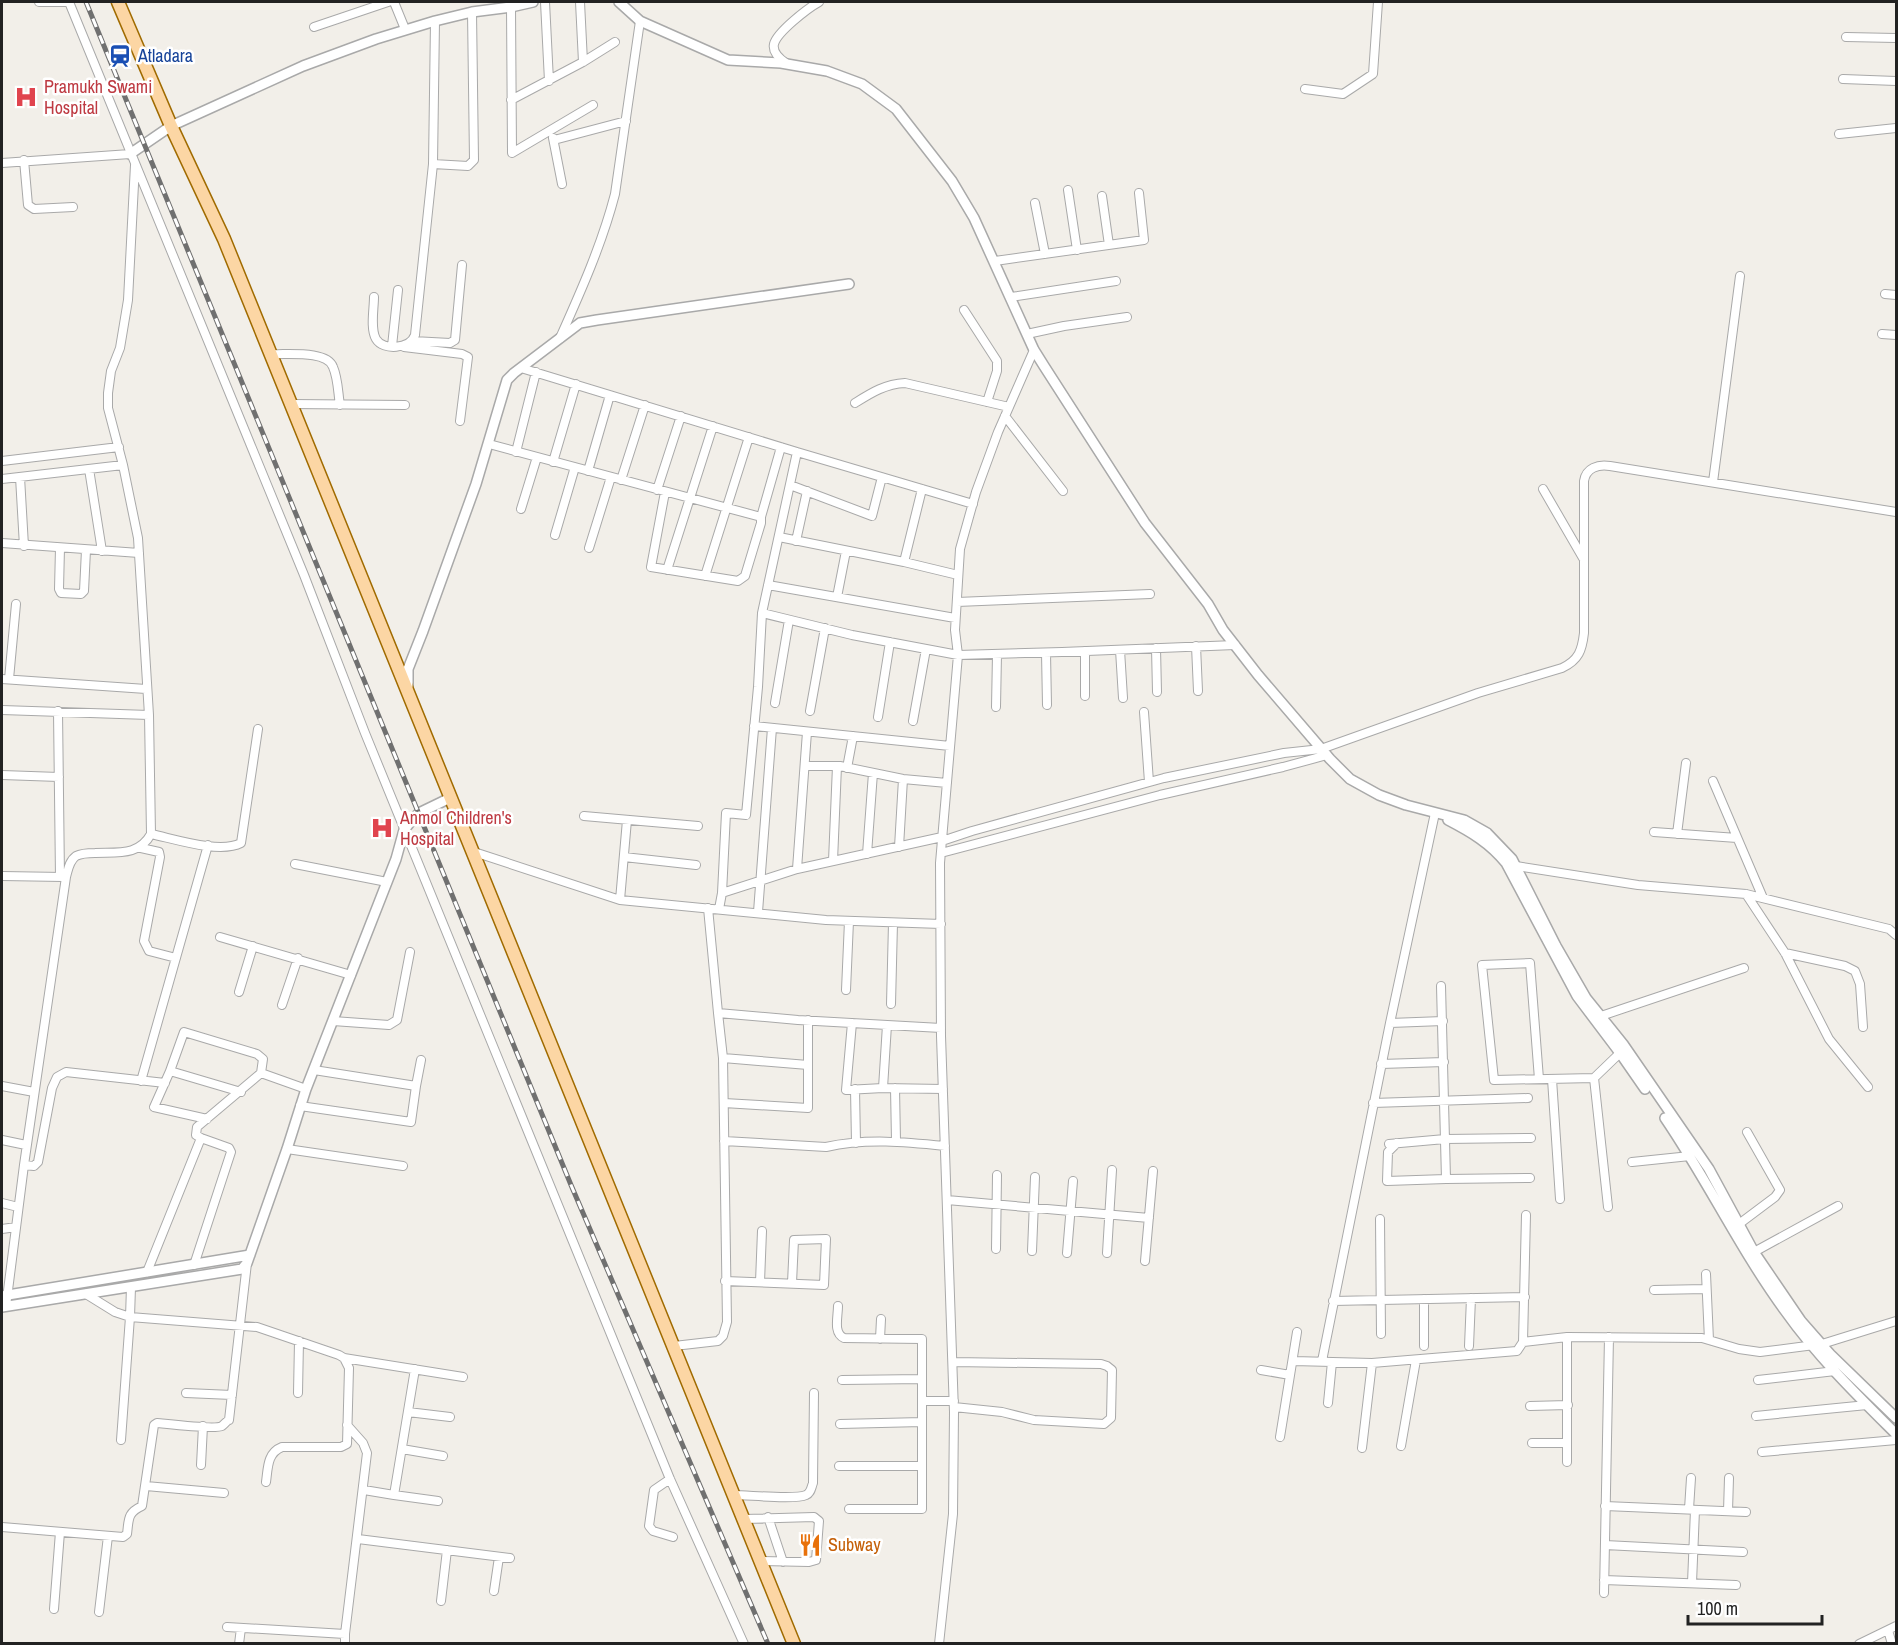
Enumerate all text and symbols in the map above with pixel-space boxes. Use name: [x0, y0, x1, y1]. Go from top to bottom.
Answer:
station icon: Atladara: [107, 43, 133, 69]
place label: Atladara: [137, 43, 193, 68]
place label: Pramukh Swami Hospital: [44, 74, 152, 120]
hospital icon: Pramukh Swami Hospital: [13, 84, 39, 110]
place label: Anmol Children's Hospital: [399, 805, 512, 851]
hospital icon: Anmol Children's Hospital: [369, 815, 395, 841]
restaurant icon: Subway: [797, 1532, 823, 1558]
place label: Subway: [828, 1532, 881, 1557]
scale bar: [1688, 1588, 1822, 1626]
text: 100 m: [1697, 1596, 1738, 1621]

